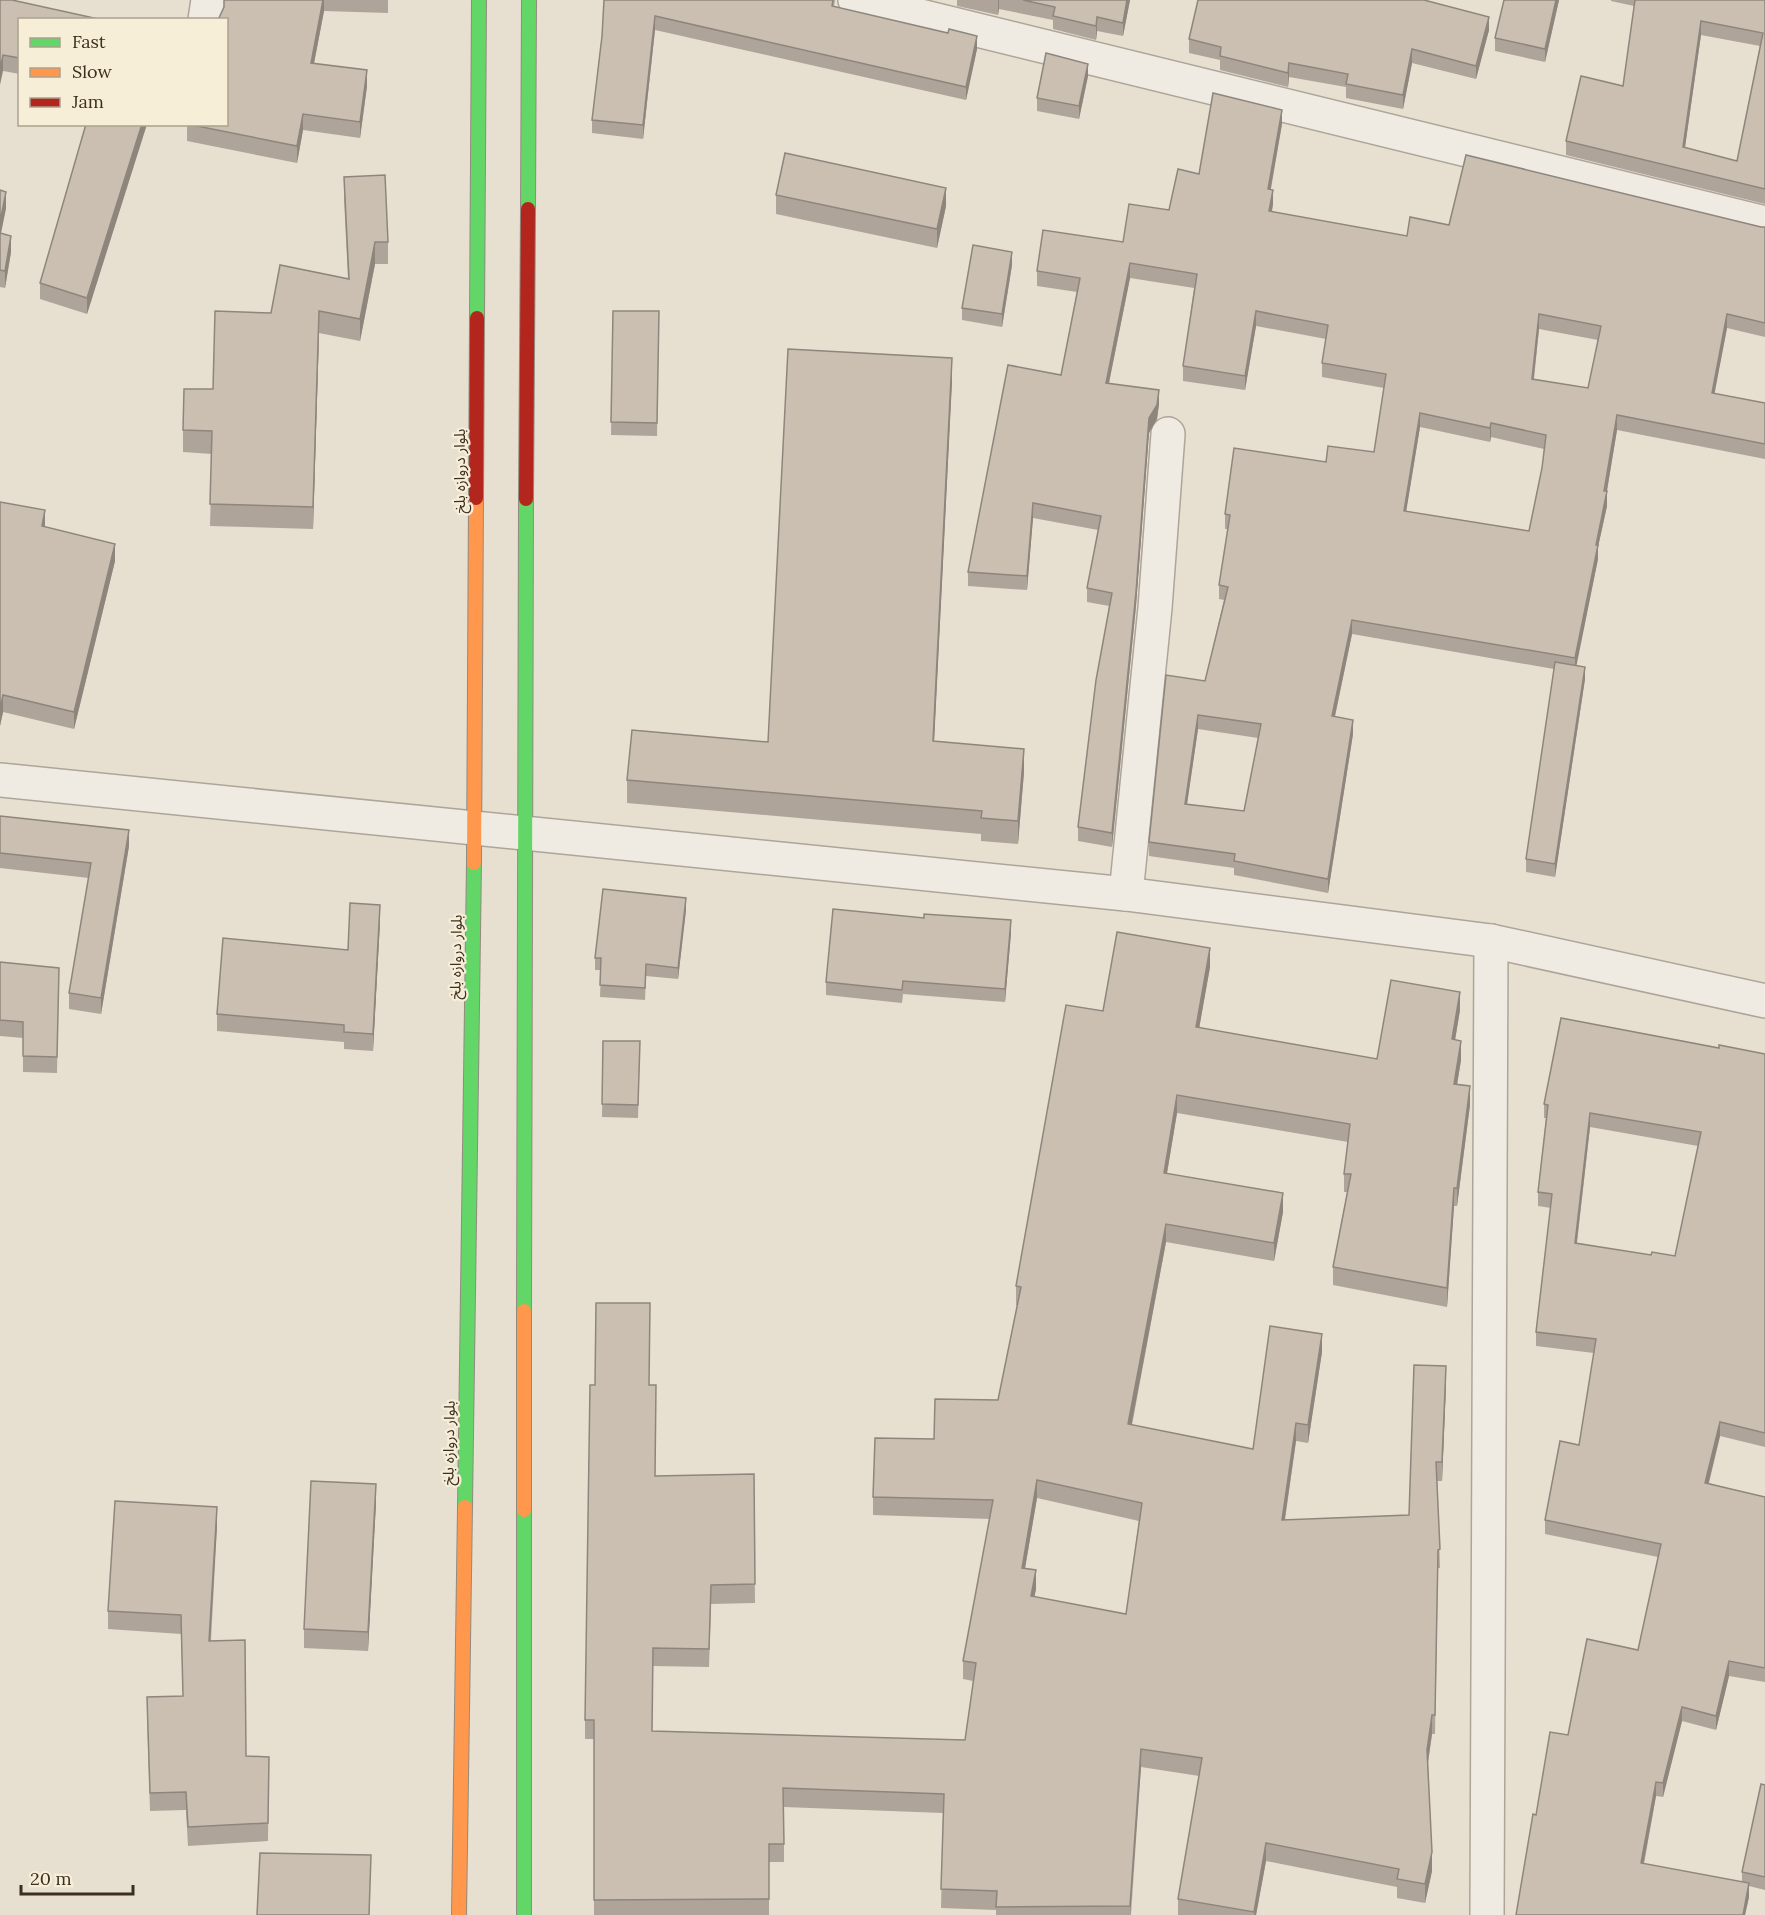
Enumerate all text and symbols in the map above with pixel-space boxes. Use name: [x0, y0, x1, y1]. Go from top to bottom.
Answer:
legend: [18, 18, 228, 126]
text: Fast: [72, 30, 106, 53]
text: Slow: [72, 60, 112, 83]
text: Jam: [71, 90, 104, 113]
street label: بلوار دروازه بلخ: [450, 429, 472, 513]
street label: بلوار دروازه بلخ: [445, 914, 469, 1000]
street label: بلوار دروازه بلخ: [438, 1400, 462, 1486]
scale bar: [21, 1858, 134, 1896]
text: 20 m: [30, 1867, 72, 1890]

